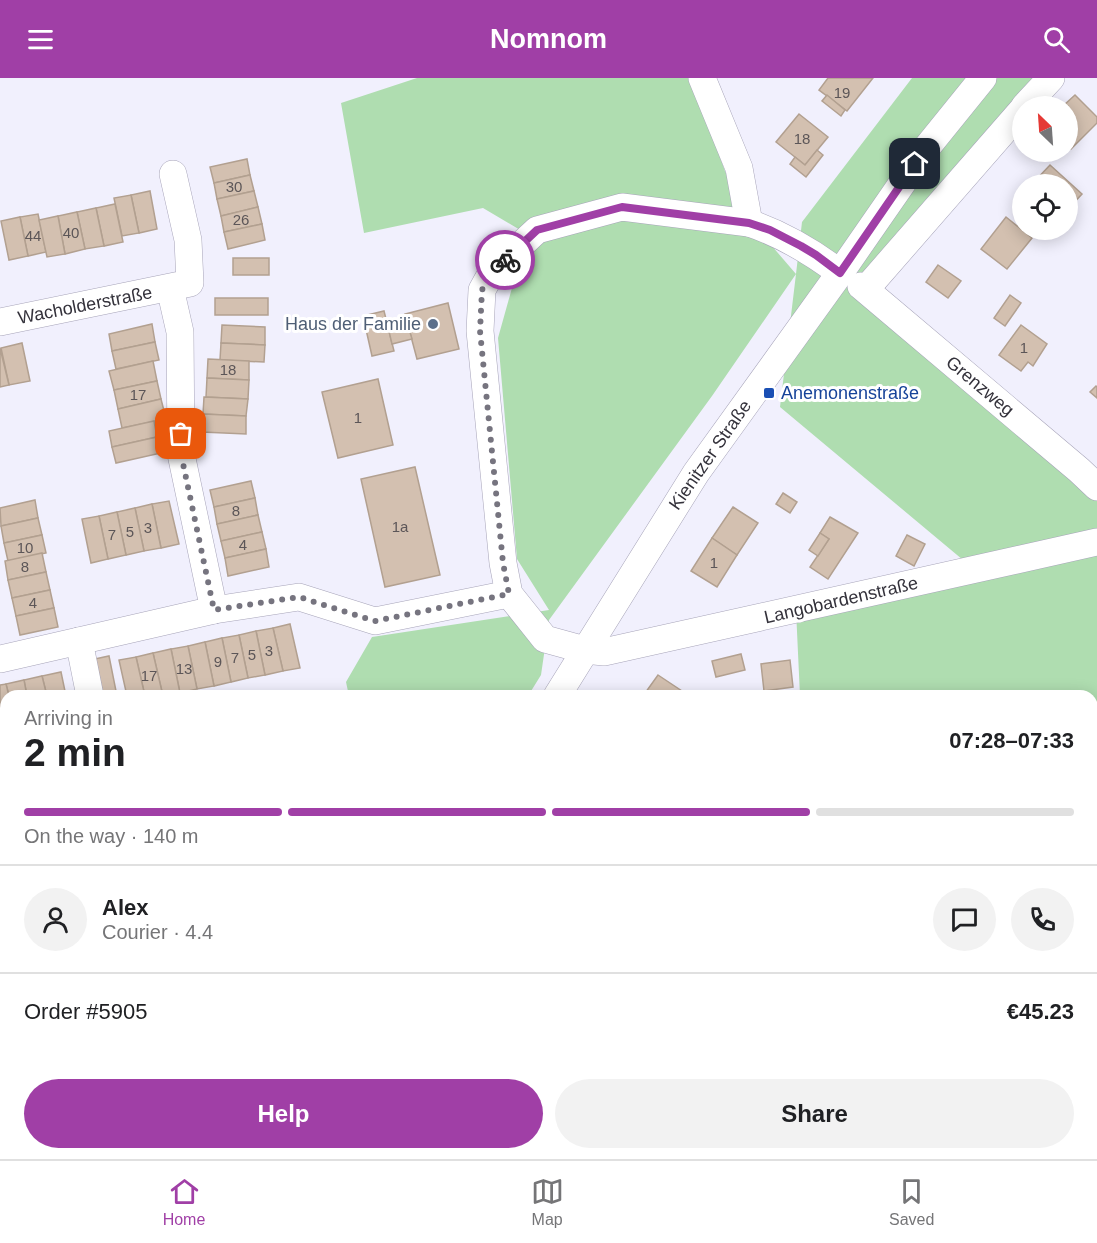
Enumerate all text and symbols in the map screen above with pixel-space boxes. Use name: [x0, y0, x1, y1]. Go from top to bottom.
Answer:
icon: menu: [24, 23, 57, 56]
icon: search: [1040, 23, 1073, 56]
text: Nomnom: [490, 24, 607, 54]
house number: 19: [834, 84, 850, 101]
north arrow: [1012, 96, 1078, 162]
map controls: [1012, 96, 1078, 240]
house number: 18: [794, 130, 810, 147]
pin: [889, 138, 940, 189]
icon: home: [898, 147, 931, 180]
button: locate: [1012, 174, 1078, 240]
house number: 30: [226, 178, 242, 195]
house number: 26: [233, 211, 249, 228]
house number: 40: [63, 224, 79, 241]
house number: 44: [25, 227, 41, 244]
courier: [475, 230, 535, 290]
icon: bike: [489, 244, 522, 277]
street label: Wacholderstraße: [16, 282, 154, 328]
place label: Haus der Familie: [285, 314, 421, 334]
marker: Haus der Familie: [426, 317, 440, 331]
house number: 1: [1020, 339, 1028, 356]
street label: Grenzweg: [942, 352, 1018, 420]
house number: 18: [220, 361, 236, 378]
place label: Anemonenstraße: [781, 383, 919, 403]
house number: 17: [130, 386, 146, 403]
marker: Anemonenstraße: [762, 386, 776, 400]
street label: Kienitzer Straße: [665, 396, 755, 514]
pin: [155, 408, 206, 459]
house number: 1: [354, 409, 362, 426]
icon: bag: [164, 417, 197, 450]
house number: 8: [232, 502, 240, 519]
house number: 1a: [392, 518, 409, 535]
house number: 3: [144, 519, 152, 536]
house number: 5: [126, 523, 134, 540]
house number: 7: [108, 526, 116, 543]
house number: 4: [239, 536, 247, 553]
house number: 10: [17, 539, 33, 556]
house number: 1: [710, 554, 718, 571]
house number: 8: [21, 558, 29, 575]
street label: Langobardenstraße: [762, 573, 920, 627]
house number: 4: [29, 594, 37, 611]
house number: 3: [265, 642, 273, 659]
house number: 5: [248, 646, 256, 663]
house number: 7: [231, 649, 239, 666]
house number: 9: [214, 653, 222, 670]
house number: 13: [176, 660, 192, 677]
house number: 17: [141, 667, 157, 684]
text: Arriving in: [24, 707, 113, 729]
text: 07:28–07:33: [949, 728, 1074, 753]
text: 2 min: [24, 731, 126, 774]
text: On the way · 140 m: [24, 825, 199, 847]
button: person: [24, 888, 87, 951]
button: chat: [933, 888, 996, 951]
button: phone: [1011, 888, 1074, 951]
text: Alex: [102, 895, 148, 920]
text: Courier · 4.4: [102, 921, 213, 943]
text: Order #5905: [24, 999, 148, 1024]
text: €45.23: [1007, 999, 1074, 1024]
button: Help: [24, 1079, 543, 1148]
button: Share: [555, 1079, 1074, 1148]
tab: Home: [163, 1175, 205, 1229]
tab: Map: [531, 1175, 564, 1229]
tab: Saved: [889, 1175, 934, 1229]

